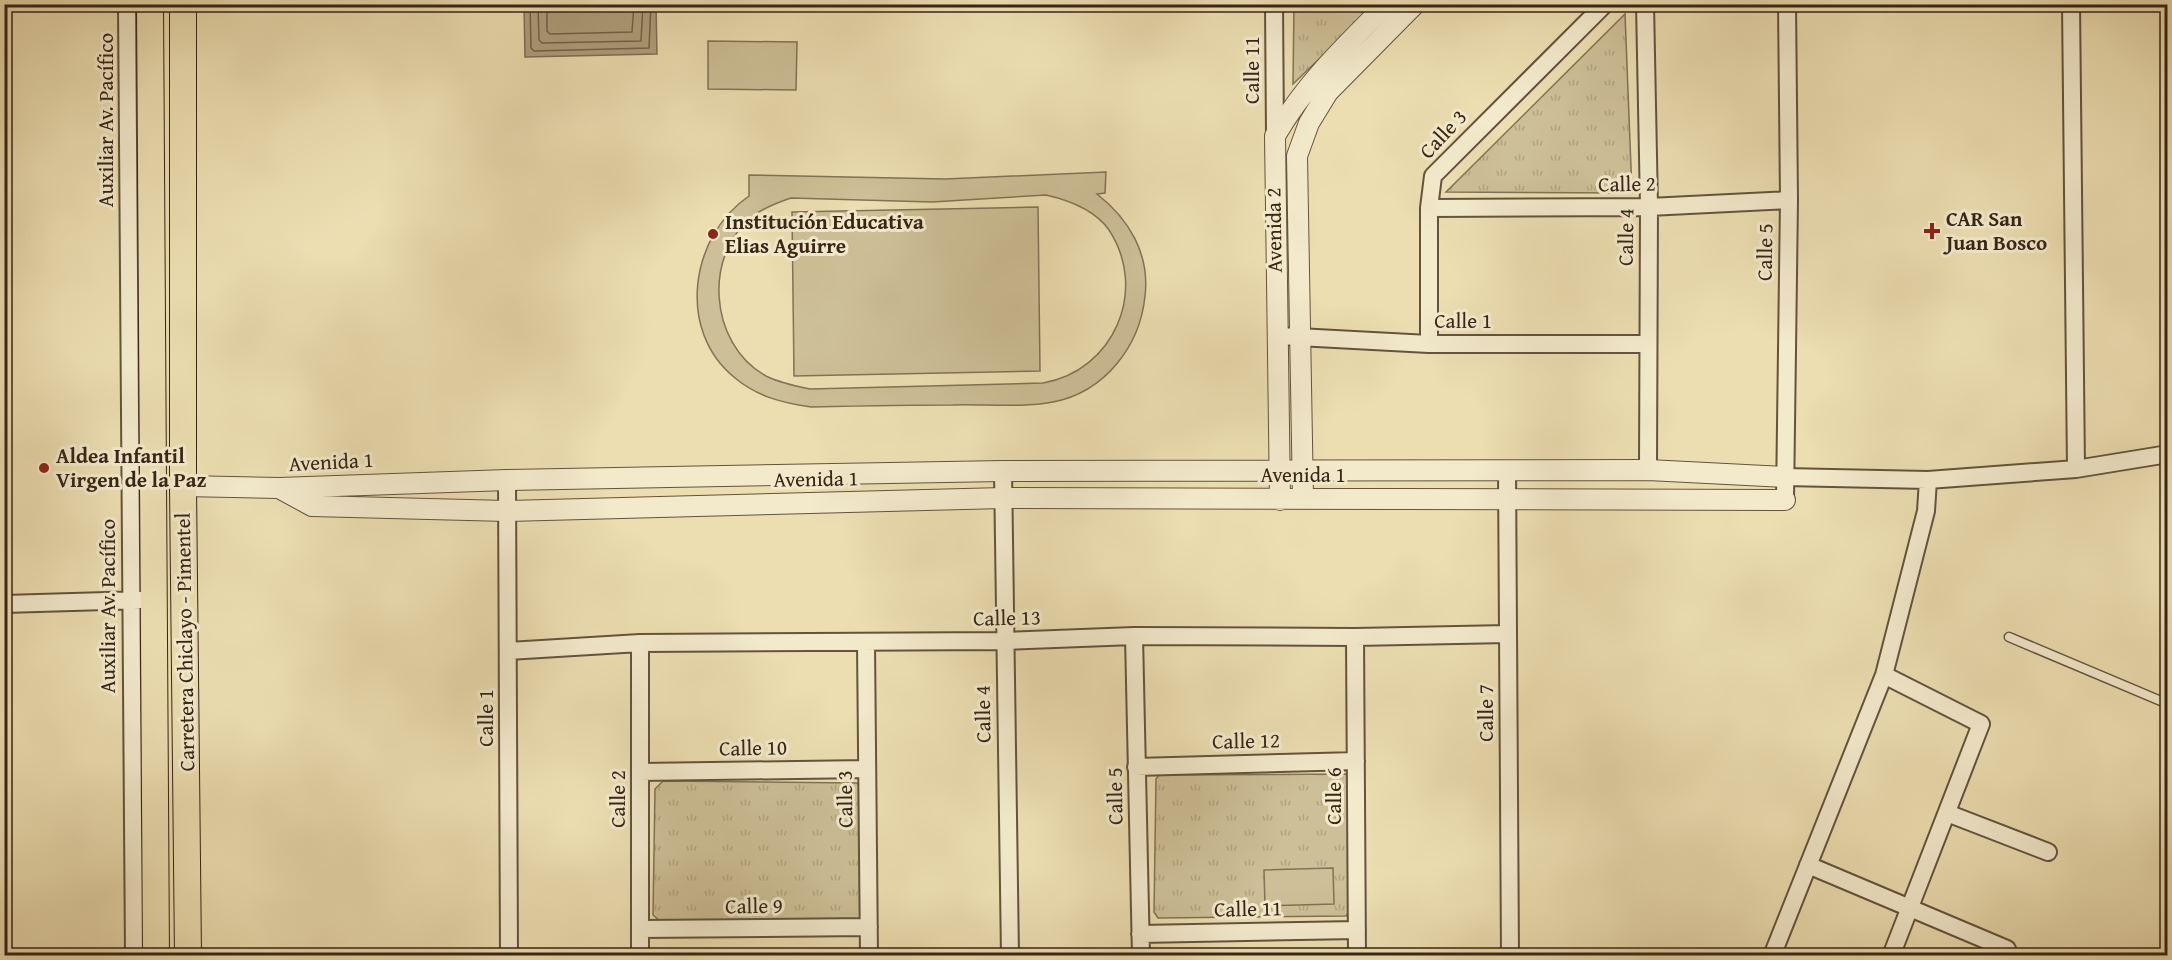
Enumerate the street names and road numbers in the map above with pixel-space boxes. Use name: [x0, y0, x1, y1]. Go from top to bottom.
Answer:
street label: Auxiliar Av. Pacífico: [90, 33, 121, 207]
street label: Calle 11: [1236, 36, 1267, 104]
street label: Calle 3: [1412, 102, 1474, 165]
street label: Calle 2: [1598, 167, 1656, 200]
street label: Avenida 2: [1257, 187, 1290, 273]
street label: Calle 4: [1609, 208, 1642, 266]
street label: Calle 5: [1748, 223, 1781, 281]
street label: Calle 1: [1434, 305, 1492, 336]
street label: Avenida 1: [288, 444, 374, 479]
street label: Avenida 1: [1260, 459, 1346, 490]
street label: Avenida 1: [773, 462, 859, 495]
street label: Carretera Chiclayo - Pimentel: [167, 512, 202, 772]
street label: Auxiliar Av. Pacífico: [92, 519, 123, 693]
street label: Calle 13: [973, 601, 1041, 634]
street label: Calle 7: [1470, 684, 1501, 742]
street label: Calle 4: [966, 685, 999, 743]
street label: Calle 1: [470, 689, 501, 747]
street label: Calle 12: [1212, 724, 1280, 757]
street label: Calle 10: [719, 731, 787, 764]
street label: Calle 5: [1098, 767, 1131, 825]
street label: Calle 6: [1318, 767, 1349, 825]
street label: Calle 2: [602, 770, 633, 828]
street label: Calle 3: [828, 770, 861, 828]
street label: Calle 9: [725, 889, 783, 922]
street label: Calle 11: [1214, 892, 1282, 925]

